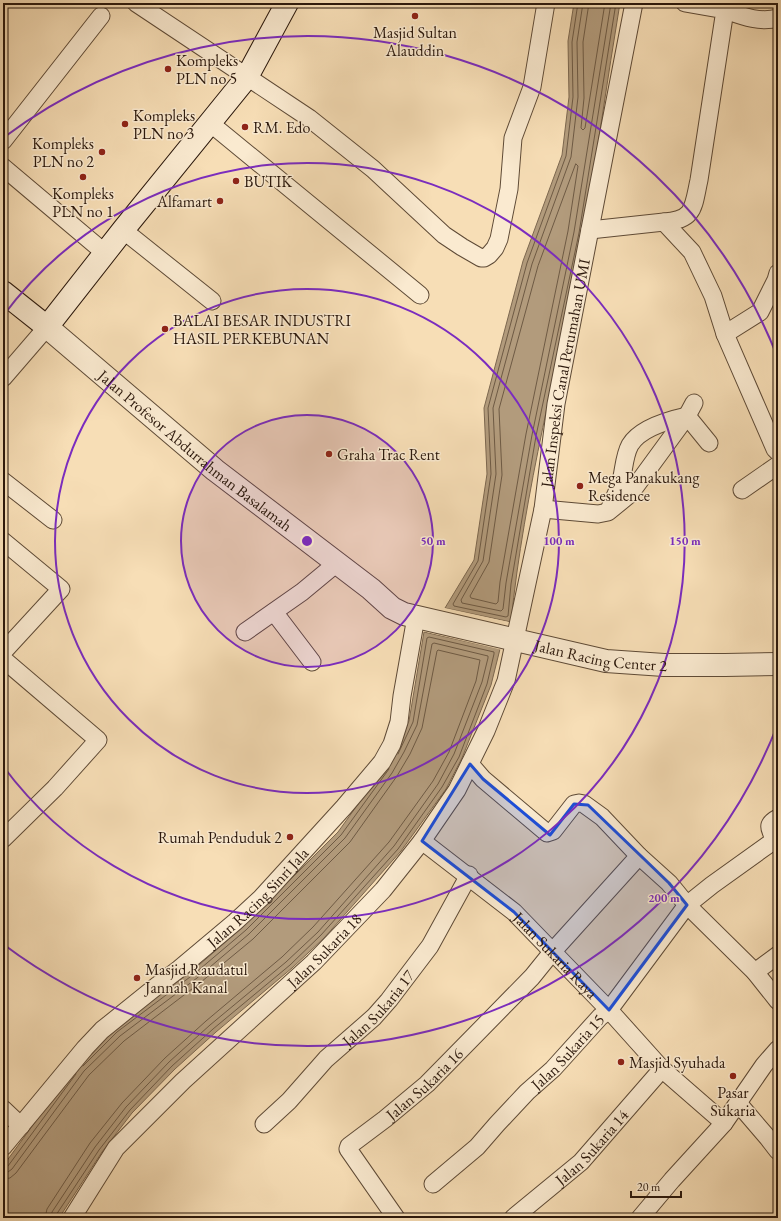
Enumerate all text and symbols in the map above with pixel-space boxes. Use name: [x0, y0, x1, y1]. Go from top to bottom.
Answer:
marker: Masjid Sultan Alauddin: [410, 11, 420, 21]
place label: Masjid Sultan Alauddin: [373, 22, 458, 61]
place label: Kompleks PLN no 5: [176, 50, 238, 89]
marker: Kompleks PLN no 5: [163, 64, 173, 74]
place label: Kompleks PLN no 3: [133, 105, 195, 144]
place label: RM. Edo: [253, 117, 310, 138]
marker: Kompleks PLN no 3: [120, 119, 130, 129]
marker: RM. Edo: [240, 122, 250, 132]
place label: Kompleks PLN no 2: [32, 133, 94, 172]
marker: Kompleks PLN no 2: [97, 147, 107, 157]
place label: BUTIK: [244, 171, 293, 192]
marker: Kompleks PLN no 1: [78, 172, 88, 182]
marker: BUTIK: [231, 176, 241, 186]
place label: Kompleks PLN no 1: [52, 183, 114, 222]
place label: Alfamart: [156, 191, 212, 212]
marker: Alfamart: [215, 196, 225, 206]
street label: Jalan Inspeksi Canal Perumahan UMI: [535, 256, 595, 490]
place label: BALAI BESAR INDUSTRI HASIL PERKEBUNAN: [173, 310, 352, 349]
marker: BALAI BESAR INDUSTRI HASIL PERKEBUNAN: [160, 324, 170, 334]
street label: Jalan Profesor Abdurrahman Basalamah: [92, 363, 297, 536]
place label: Graha Trac Rent: [337, 444, 440, 465]
marker: Graha Trac Rent: [324, 449, 334, 459]
place label: Mega Panakukang Residence: [588, 467, 700, 506]
marker: Mega Panakukang Residence: [575, 481, 585, 491]
text: 50 m: [420, 533, 446, 549]
text: 100 m: [543, 533, 575, 549]
text: 150 m: [669, 533, 701, 549]
centre of rings: [300, 534, 314, 548]
street label: Jalan Racing Center 2: [531, 634, 668, 676]
place label: Rumah Penduduk 2: [158, 827, 282, 848]
marker: Rumah Penduduk 2: [285, 832, 295, 842]
street label: Jalan Racing Sinri Jala: [201, 842, 313, 953]
text: 200 m: [648, 890, 680, 906]
street label: Jalan Sukaria Raya: [507, 906, 603, 1003]
street label: Jalan Sukaria 18: [281, 908, 366, 994]
place label: Masjid Raudatul Jannah Kanal: [143, 959, 248, 998]
street label: Jalan Sukaria 17: [336, 965, 419, 1052]
marker: Masjid Raudatul Jannah Kanal: [132, 973, 142, 983]
street label: Jalan Sukaria 15: [525, 1009, 609, 1096]
street label: Jalan Sukaria 16: [380, 1043, 468, 1126]
place label: Masjid Syuhada: [629, 1052, 726, 1073]
marker: Masjid Syuhada: [616, 1057, 626, 1067]
marker: Pasar Sukaria: [728, 1071, 738, 1081]
place label: Pasar Sukaria: [710, 1082, 756, 1121]
street label: Jalan Sukaria 14: [549, 1104, 633, 1191]
scale bar: [631, 1173, 681, 1199]
text: 20 m: [637, 1179, 661, 1195]

